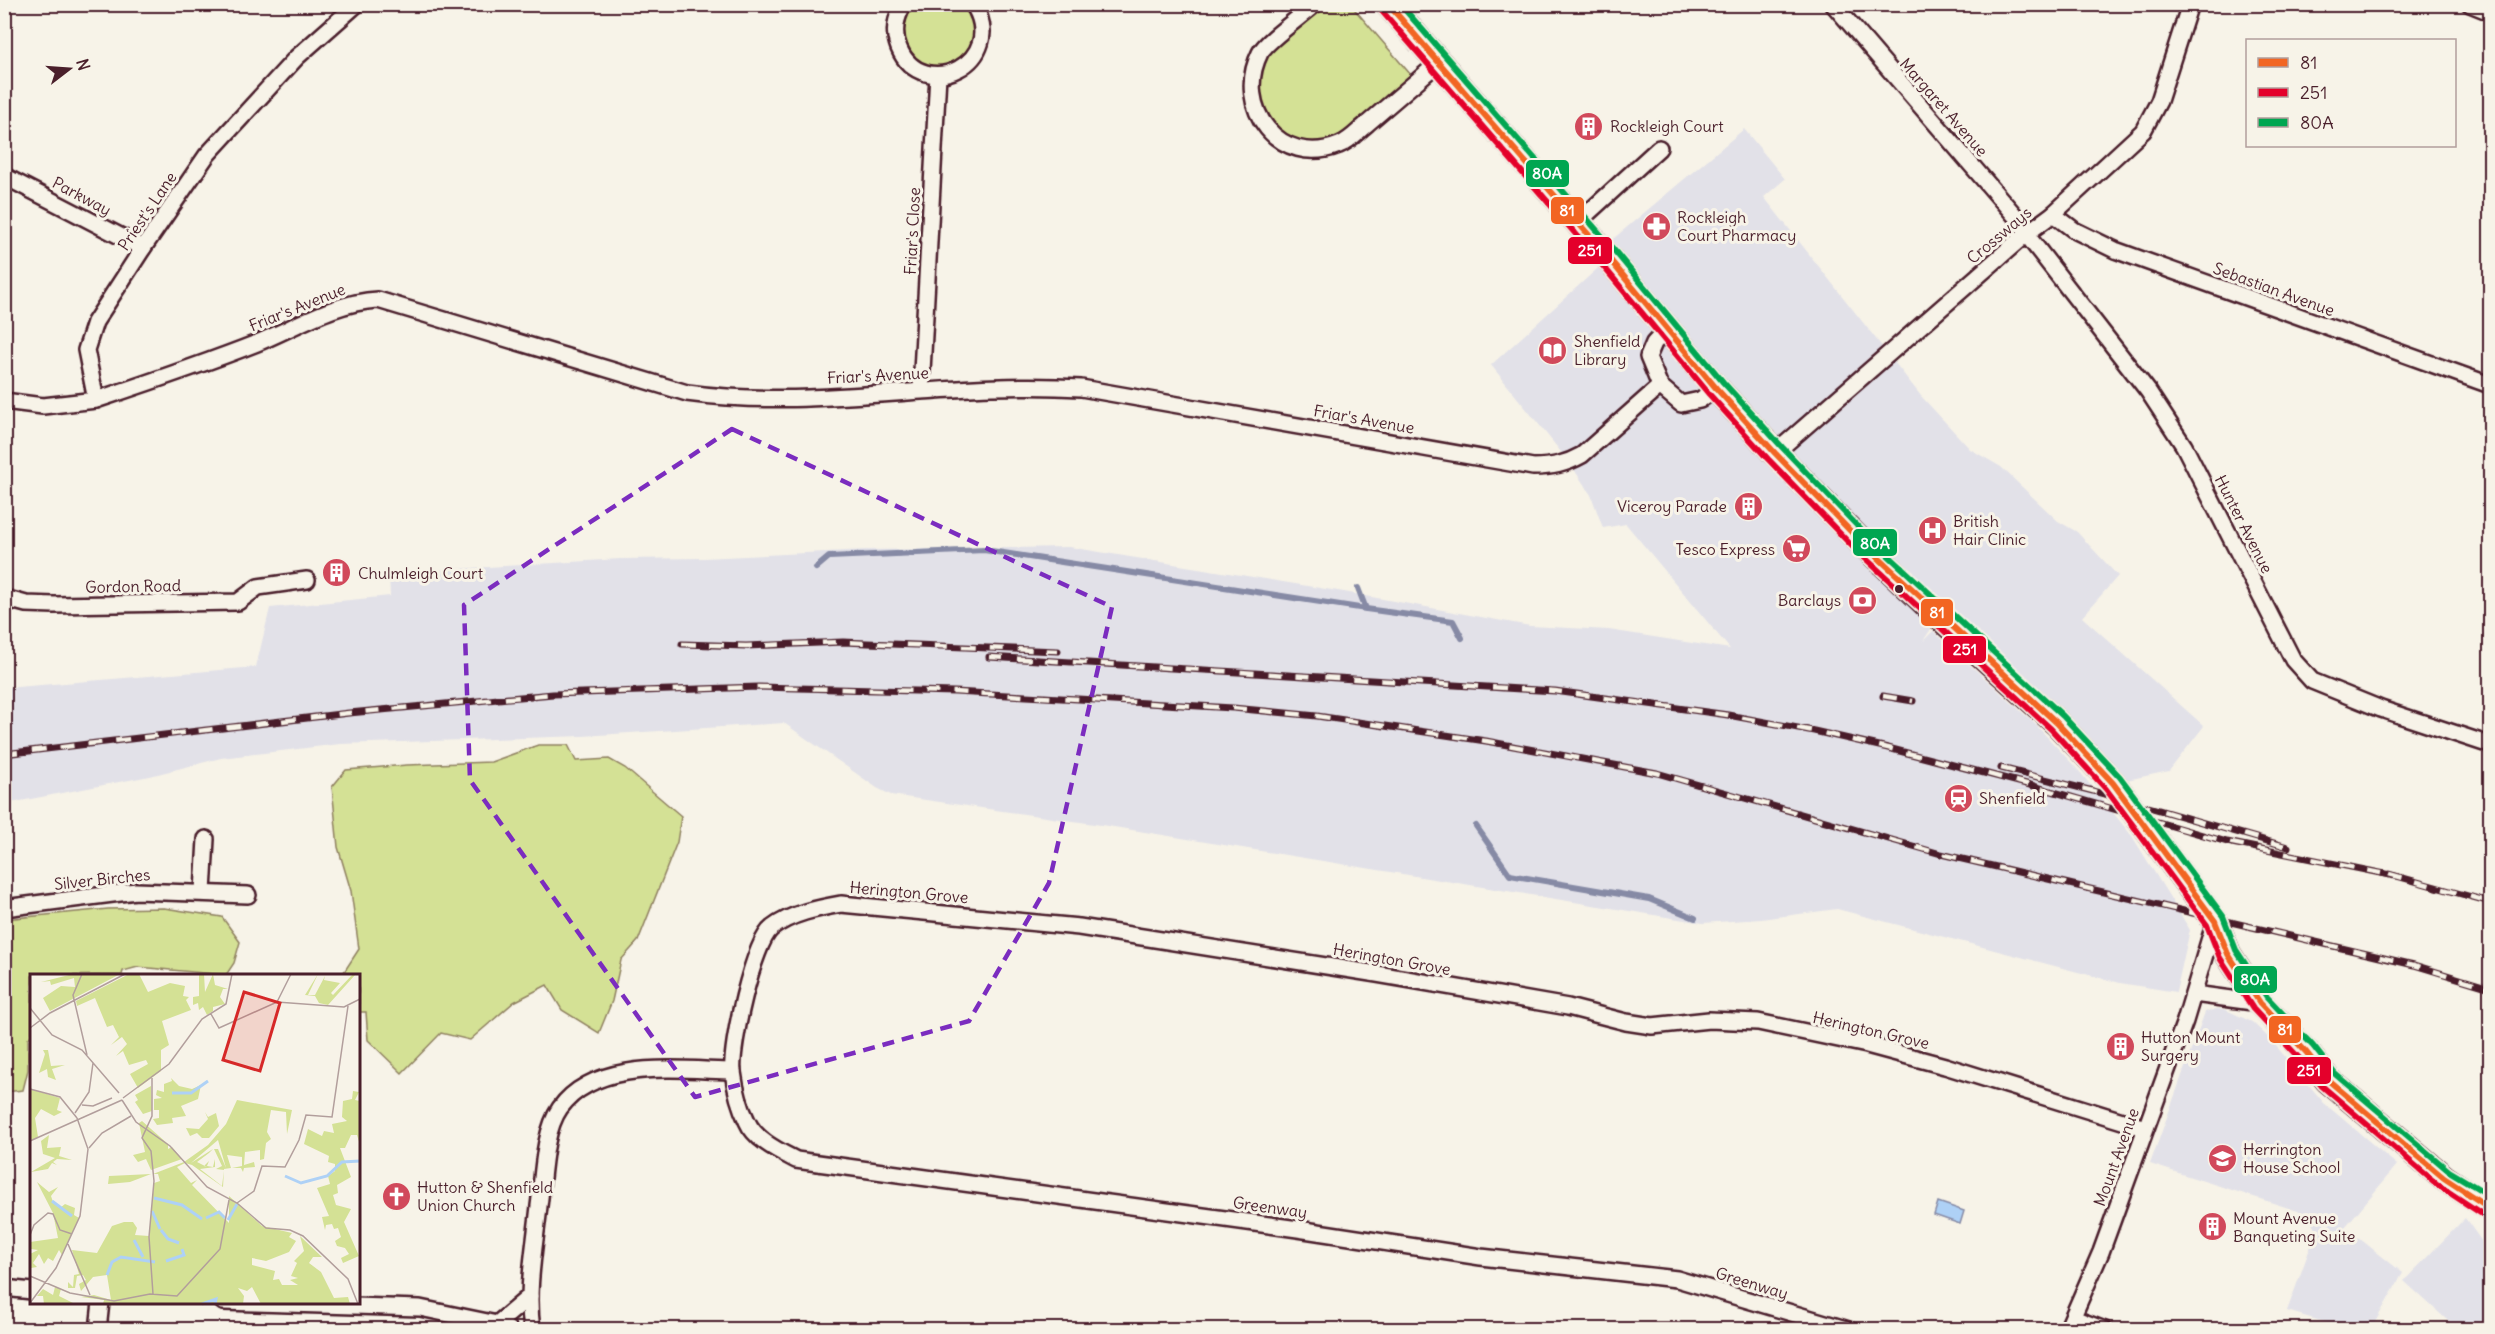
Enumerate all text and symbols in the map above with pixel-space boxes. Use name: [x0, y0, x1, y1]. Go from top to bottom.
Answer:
north arrow: [39, 39, 99, 99]
legend: [2246, 39, 2456, 147]
text: 81: [2300, 51, 2318, 74]
street label: Margaret Avenue: [1896, 54, 1992, 160]
text: N: [72, 56, 95, 73]
text: 251: [2300, 81, 2327, 104]
building icon: Rockleigh Court: [1573, 110, 1605, 142]
text: 80A: [2300, 111, 2334, 134]
place label: Rockleigh Court: [1610, 116, 1724, 136]
line badge: 80A: [1525, 159, 1570, 188]
text: 80A: [1532, 163, 1562, 183]
street label: Priest's Lane: [113, 168, 181, 254]
street label: Parkway: [49, 172, 115, 220]
street label: Friar's Close: [900, 187, 924, 275]
line badge: 81: [1550, 196, 1585, 225]
text: 81: [1559, 200, 1575, 220]
street label: Crossways: [1963, 202, 2035, 268]
place label: Rockleigh Court Pharmacy: [1677, 207, 1796, 245]
pharmacy icon: Rockleigh Court Pharmacy: [1640, 210, 1672, 242]
line badge: 251: [1567, 236, 1613, 265]
text: 251: [1578, 240, 1602, 260]
street label: Sebastian Avenue: [2211, 258, 2337, 320]
street label: Friar's Avenue: [246, 279, 348, 335]
place label: Shenfield Library: [1574, 331, 1640, 369]
library icon: Shenfield Library: [1537, 334, 1569, 366]
street label: Friar's Avenue: [827, 362, 929, 388]
street label: Friar's Avenue: [1312, 400, 1416, 438]
street label: Hunter Avenue: [2211, 471, 2277, 577]
building icon: Viceroy Parade: [1732, 490, 1764, 522]
place label: Viceroy Parade: [1617, 496, 1727, 516]
place label: British Hair Clinic: [1953, 511, 2026, 549]
hospital icon: British Hair Clinic: [1916, 514, 1948, 546]
line badge: 80A: [1852, 528, 1898, 557]
supermarket icon: Tesco Express: [1780, 533, 1812, 565]
text: 80A: [1860, 533, 1890, 553]
place label: Tesco Express: [1676, 539, 1775, 559]
building icon: Chulmleigh Court: [321, 557, 353, 589]
place label: Chulmleigh Court: [358, 563, 484, 583]
street label: Gordon Road: [85, 575, 181, 597]
unlabelled marker: [1893, 583, 1905, 595]
bank icon: Barclays: [1846, 584, 1878, 616]
place label: Barclays: [1778, 590, 1841, 610]
line badge: 81: [1920, 598, 1954, 627]
text: 81: [1929, 602, 1945, 622]
line badge: 251: [1942, 635, 1987, 664]
text: 251: [1953, 639, 1977, 659]
station icon: Shenfield: [1942, 782, 1974, 814]
place label: Shenfield: [1979, 788, 2045, 808]
street label: Silver Birches: [53, 864, 151, 894]
street label: Herington Grove: [849, 877, 969, 907]
street label: Herington Grove: [1332, 939, 1452, 979]
line badge: 80A: [2233, 965, 2278, 994]
text: 80A: [2240, 969, 2270, 989]
inset map: [30, 974, 360, 1304]
street label: Herington Grove: [1811, 1007, 1931, 1053]
line badge: 81: [2268, 1015, 2302, 1044]
text: 81: [2277, 1019, 2293, 1039]
place label: Hutton Mount Surgery: [2141, 1027, 2241, 1065]
building icon: Hutton Mount Surgery: [2104, 1030, 2136, 1062]
line badge: 251: [2286, 1056, 2332, 1085]
text: 251: [2297, 1060, 2321, 1080]
street label: Mount Avenue: [2089, 1105, 2143, 1209]
place label: Herrington House School: [2243, 1139, 2340, 1177]
school or university icon: Herrington House School: [2206, 1142, 2238, 1174]
place label: Hutton & Shenfield Union Church: [417, 1177, 553, 1215]
church icon: Hutton & Shenfield Union Church: [380, 1180, 412, 1212]
street label: Greenway: [1232, 1192, 1308, 1222]
place label: Mount Avenue Banqueting Suite: [2233, 1208, 2355, 1246]
building icon: Mount Avenue Banqueting Suite: [2196, 1211, 2228, 1243]
street label: Greenway: [1713, 1263, 1791, 1303]

